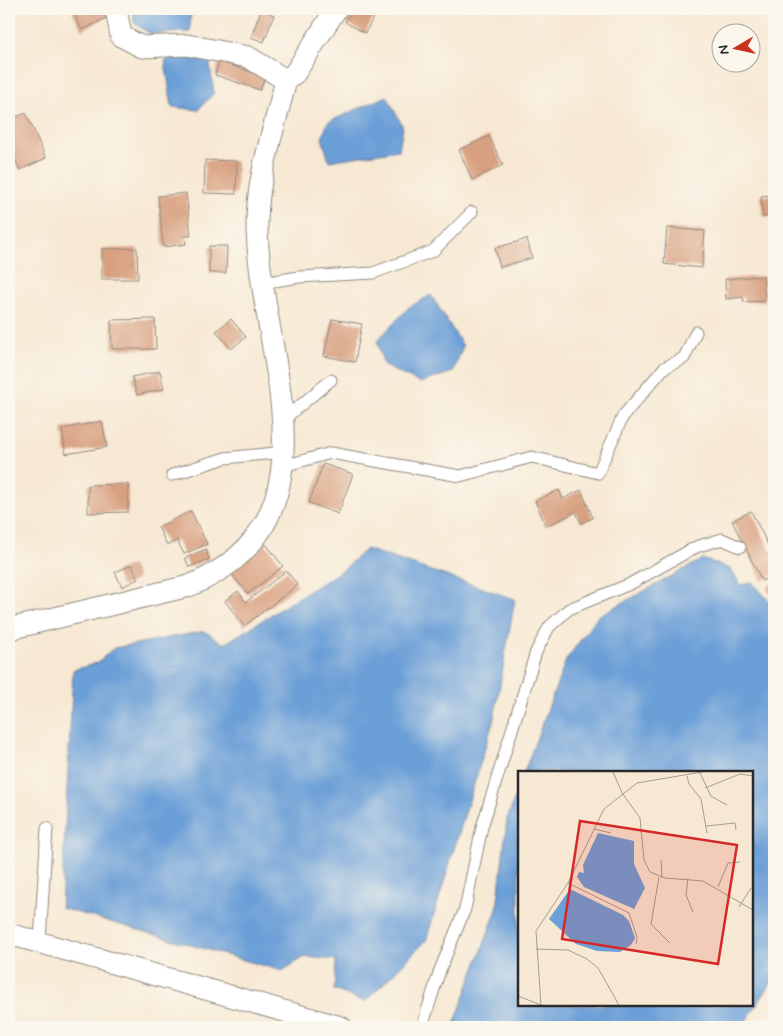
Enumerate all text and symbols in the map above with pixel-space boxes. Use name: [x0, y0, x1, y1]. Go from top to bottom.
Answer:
north arrow: [710, 22, 760, 72]
text: N: [715, 44, 734, 56]
inset map: [518, 771, 753, 1006]

